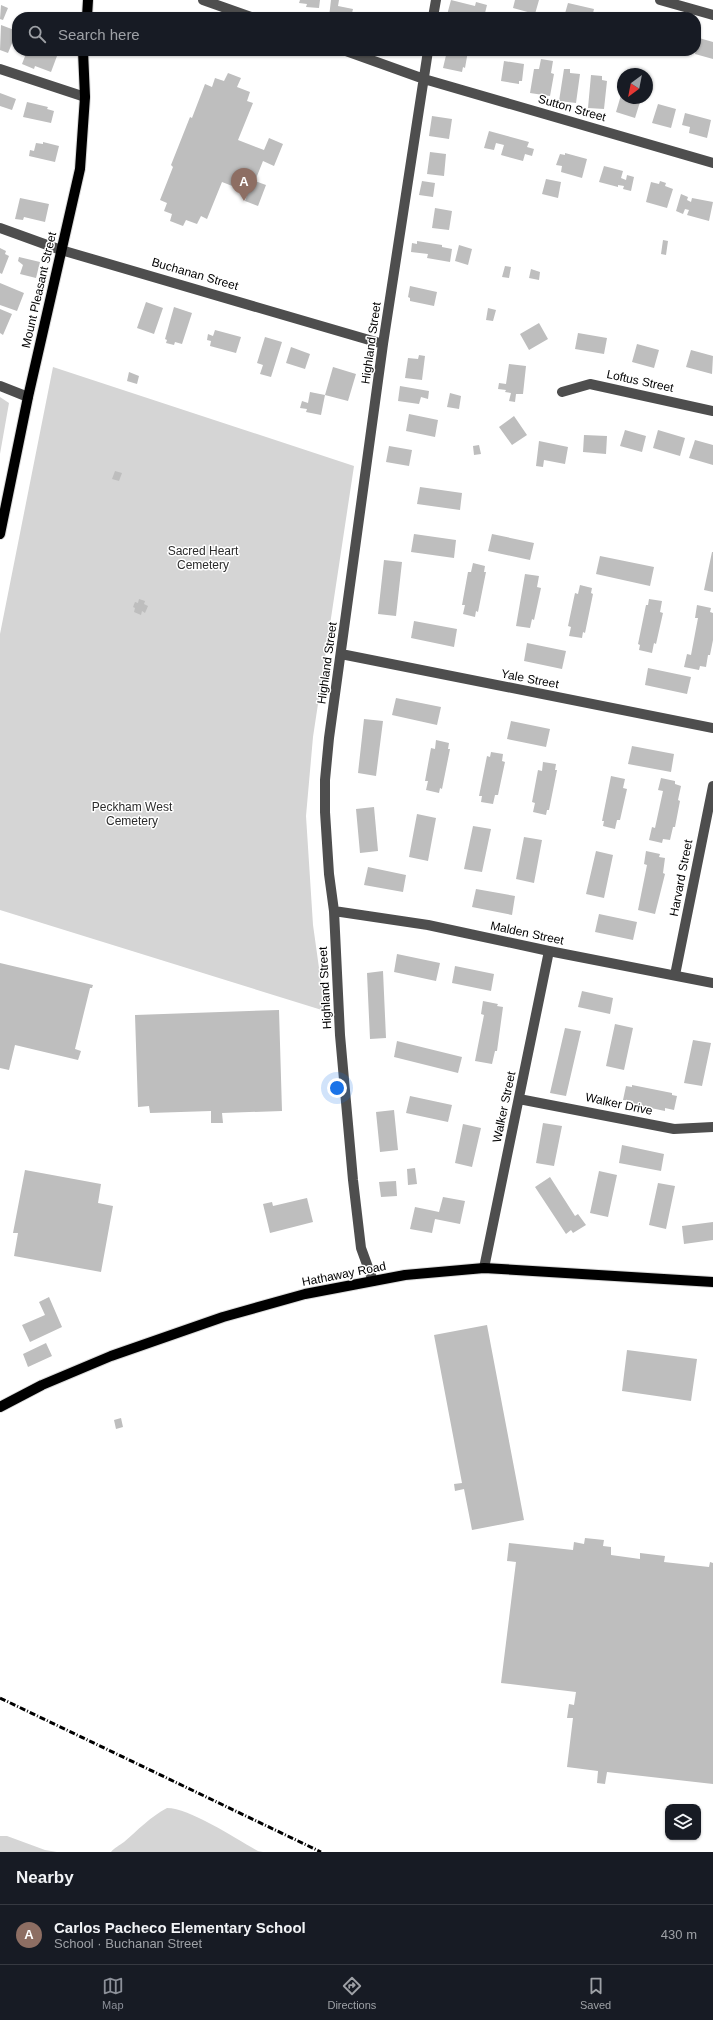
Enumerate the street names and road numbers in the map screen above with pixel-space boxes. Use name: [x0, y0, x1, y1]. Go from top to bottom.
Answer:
street label: Sutton Street: [536, 92, 608, 125]
street label: Mount Pleasant Street: [19, 230, 59, 349]
street label: Buchanan Street: [150, 255, 241, 293]
street label: Highland Street: [358, 300, 384, 385]
street label: Loftus Street: [605, 367, 675, 395]
street label: Highland Street: [314, 620, 340, 705]
street label: Yale Street: [500, 667, 561, 692]
street label: Harvard Street: [667, 838, 695, 918]
street label: Malden Street: [489, 918, 566, 948]
street label: Highland Street: [316, 946, 334, 1030]
street label: Walker Street: [490, 1070, 518, 1144]
street label: Walker Drive: [584, 1090, 654, 1118]
street label: Hathaway Road: [301, 1259, 387, 1289]

